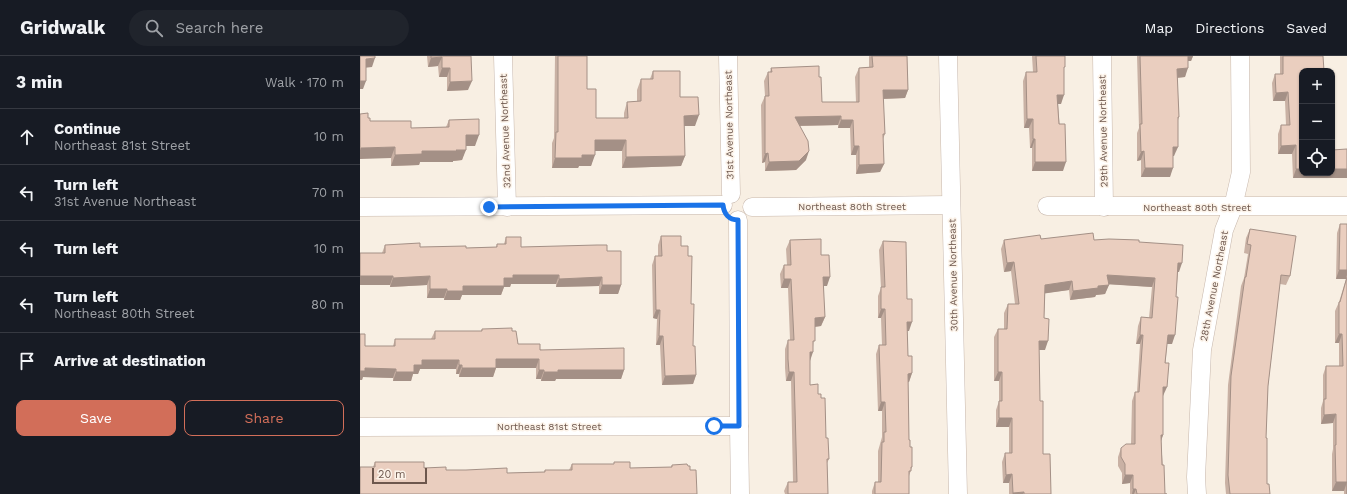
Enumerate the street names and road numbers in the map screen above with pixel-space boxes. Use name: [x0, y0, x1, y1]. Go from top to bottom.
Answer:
street label: 31st Avenue Northeast: [723, 69, 735, 180]
street label: 32nd Avenue Northeast: [497, 73, 512, 188]
street label: 29th Avenue Northeast: [1097, 74, 1109, 187]
street label: Northeast 80th Street: [798, 201, 907, 212]
street label: Northeast 80th Street: [1143, 202, 1252, 213]
street label: 30th Avenue Northeast: [947, 218, 959, 331]
street label: 28th Avenue Northeast: [1198, 229, 1230, 342]
street label: Northeast 81st Street: [497, 421, 602, 432]

